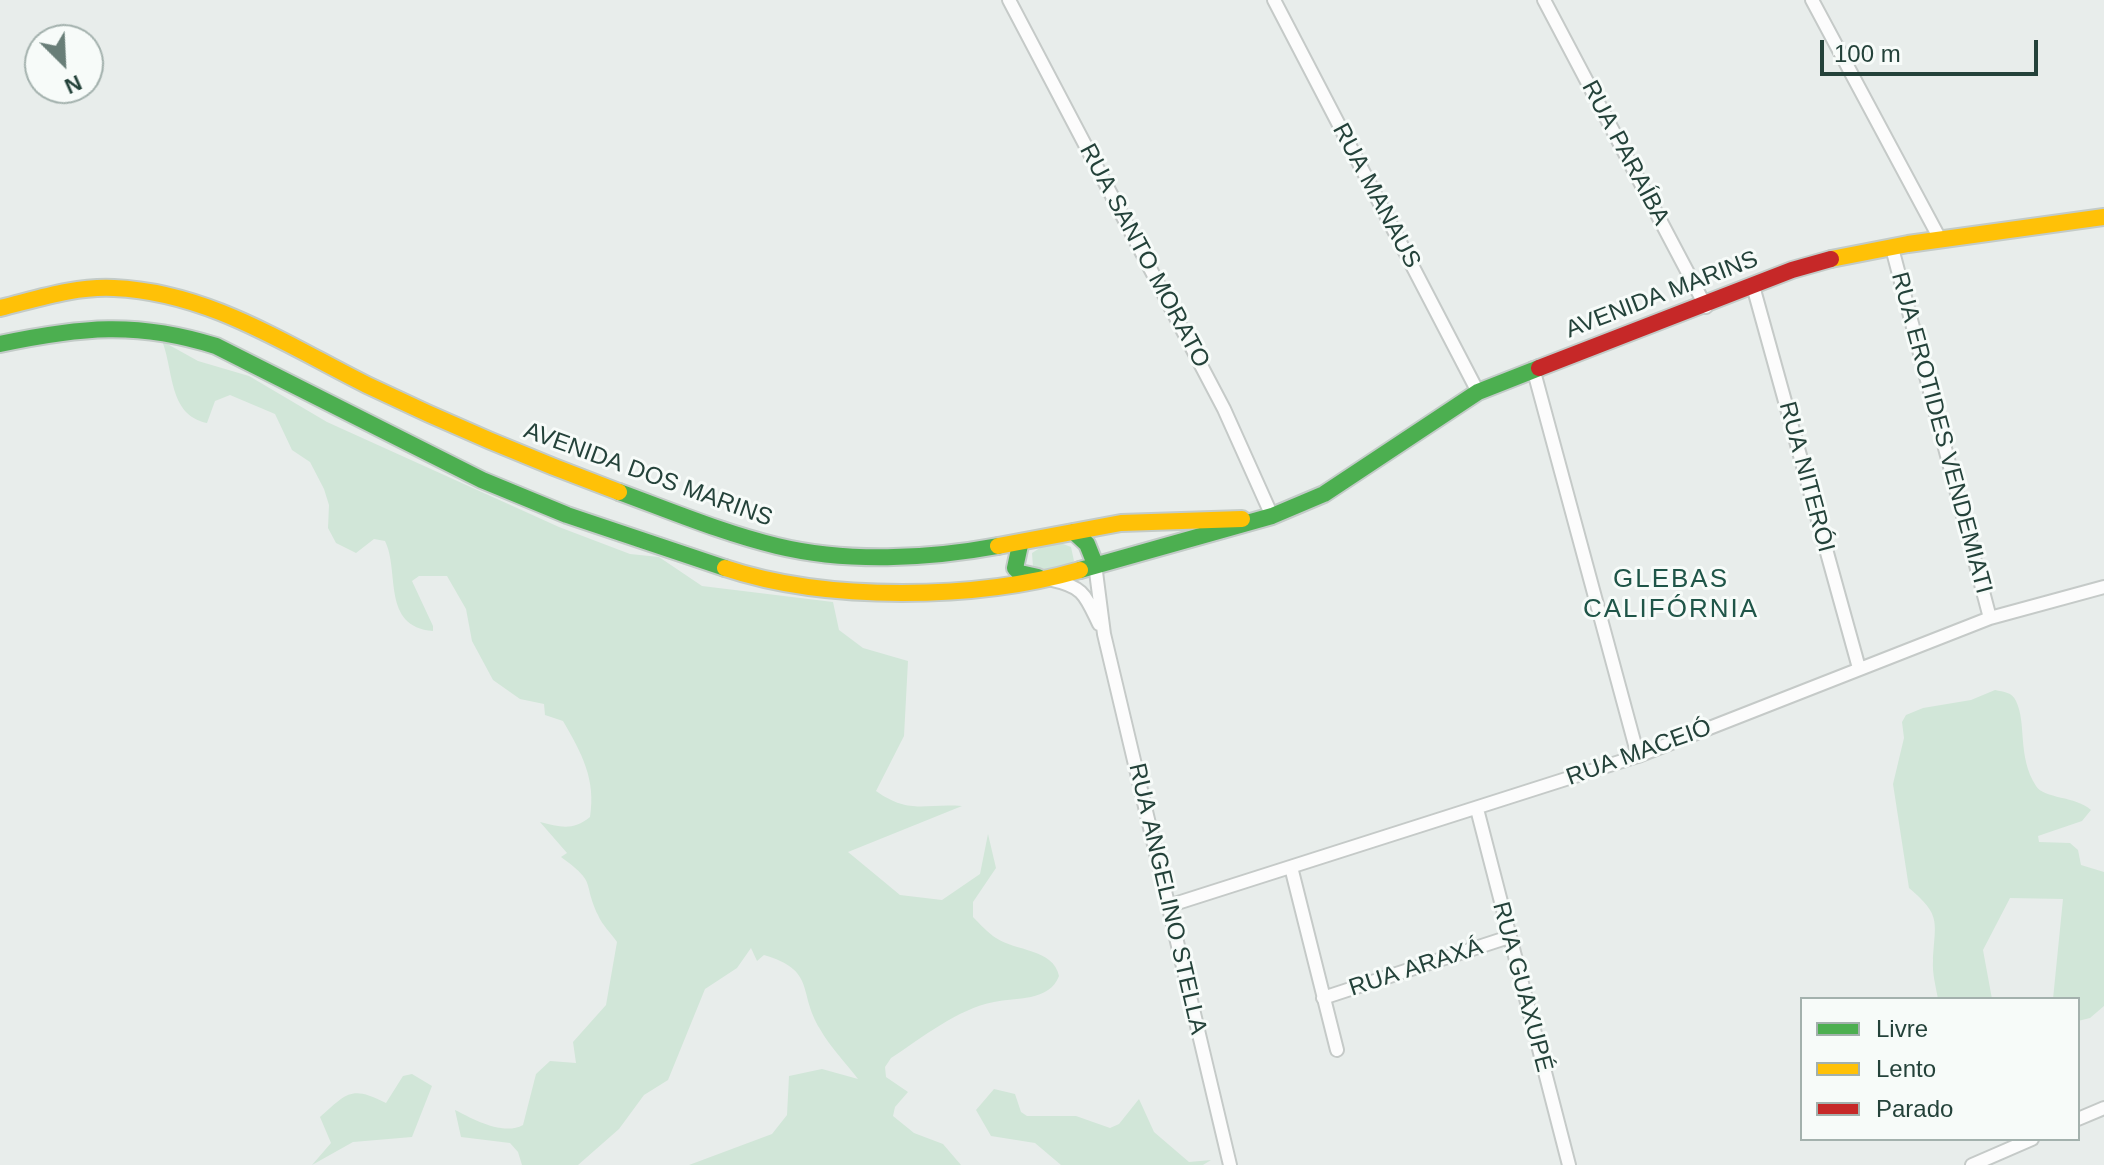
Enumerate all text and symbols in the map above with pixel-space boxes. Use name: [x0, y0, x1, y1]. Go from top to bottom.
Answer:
north arrow: [24, 24, 104, 104]
scale bar: [1824, 24, 2042, 74]
text: 100 m: [1834, 40, 1901, 67]
text: N: [61, 70, 86, 99]
street label: RUA PARAÍBA: [1575, 76, 1675, 230]
street label: RUA MANAUS: [1326, 119, 1426, 273]
street label: RUA SANTO MORATO: [1073, 139, 1215, 373]
street label: AVENIDA MARINS: [1562, 245, 1762, 345]
street label: RUA EROTIDES VENDEMIATI: [1884, 269, 1998, 597]
street label: RUA NITERÓI: [1772, 399, 1840, 555]
street label: AVENIDA DOS MARINS: [520, 417, 776, 533]
district label: GLEBAS CALIFÓRNIA: [1583, 564, 1759, 626]
street label: RUA MACEIÓ: [1563, 713, 1715, 793]
street label: RUA ANGELINO STELLA: [1122, 761, 1212, 1037]
street label: RUA GUAXUPÉ: [1485, 899, 1559, 1075]
street label: RUA ARAXÁ: [1346, 933, 1486, 1003]
legend: [1800, 997, 2080, 1141]
text: Livre: [1876, 1015, 1928, 1042]
text: Lento: [1876, 1055, 1936, 1082]
text: Parado: [1876, 1095, 1953, 1122]

